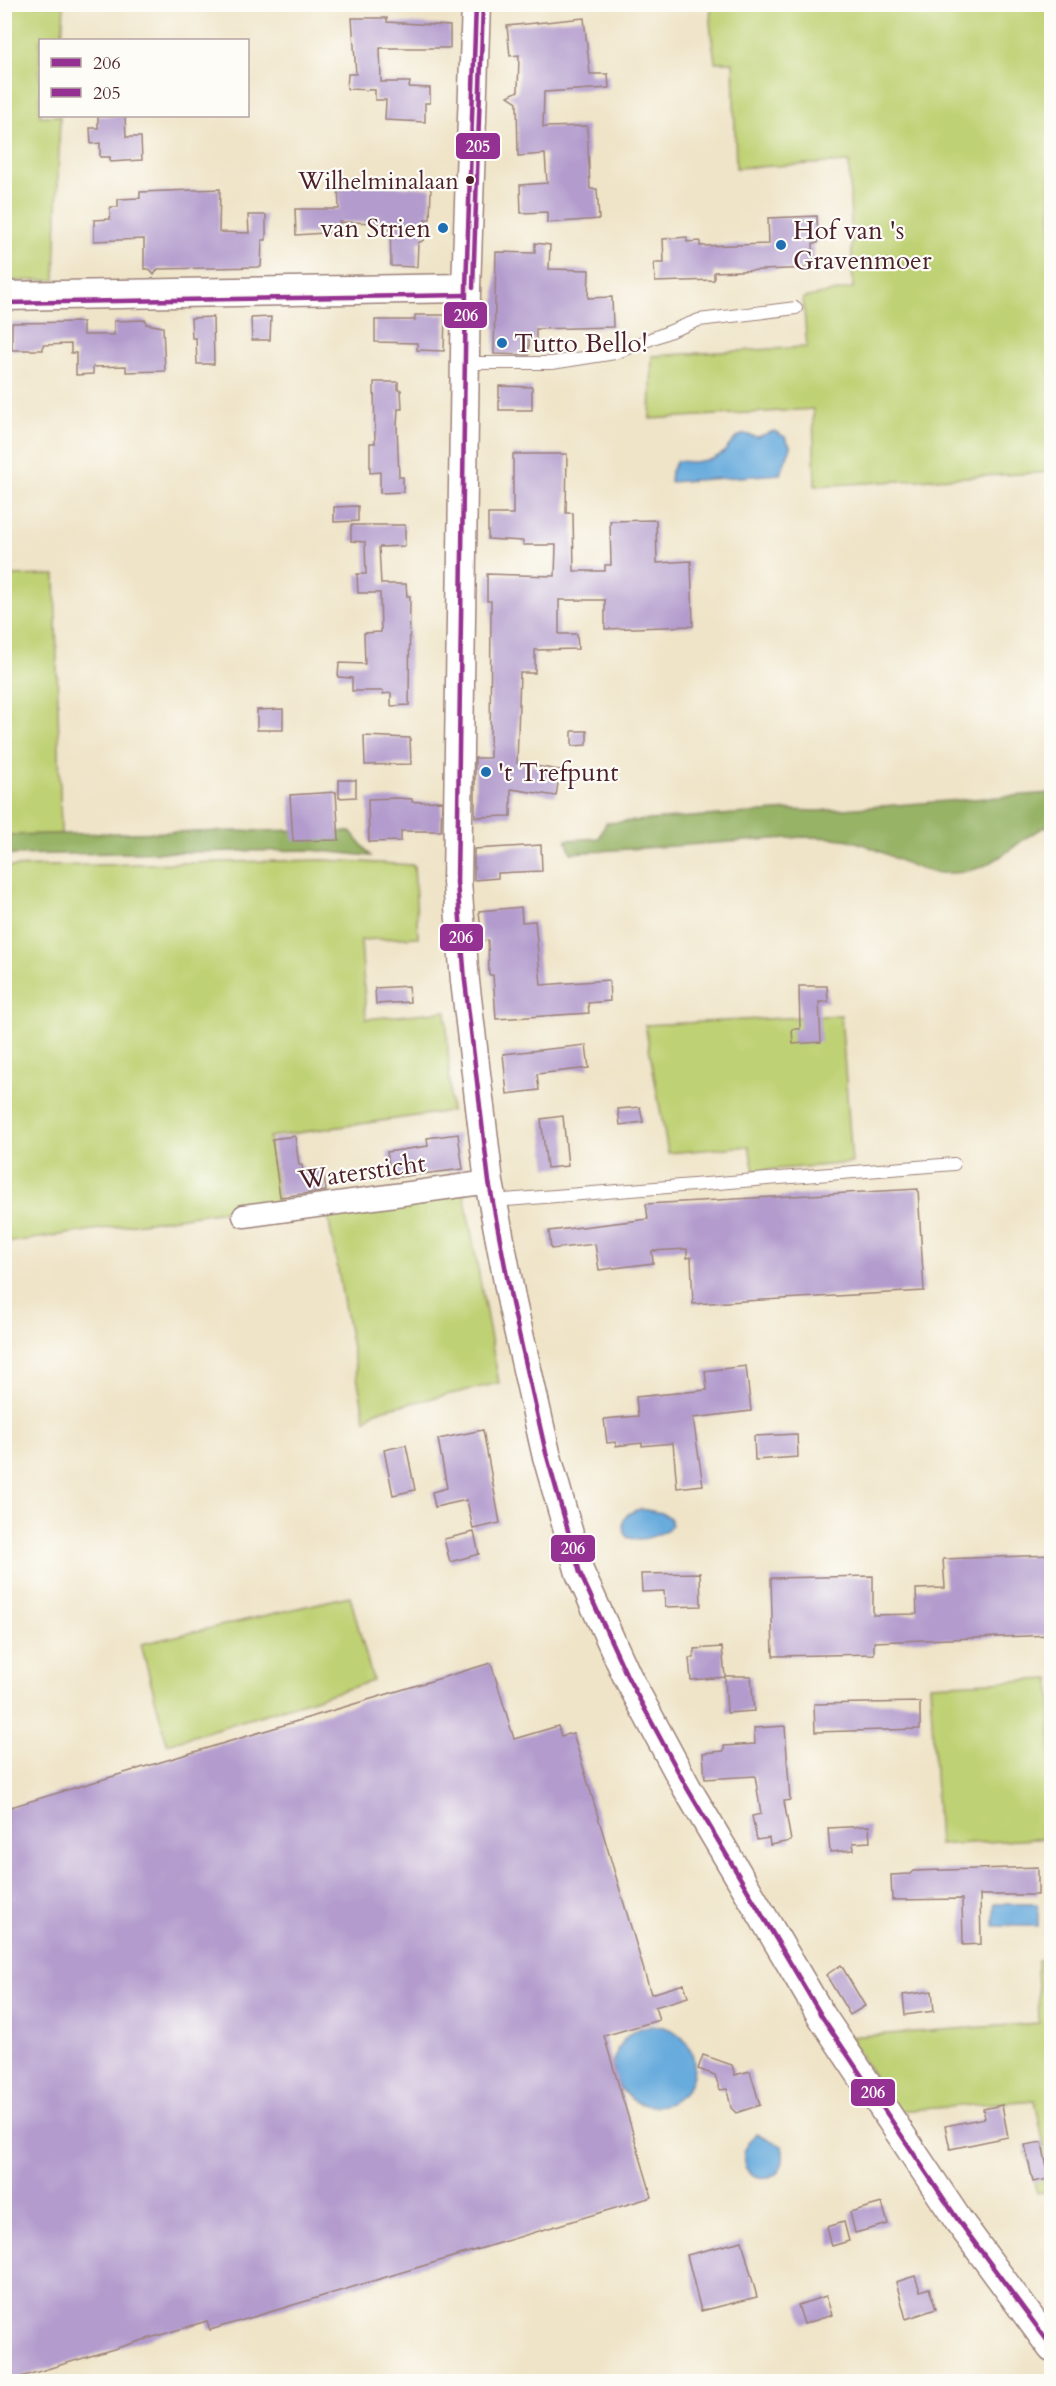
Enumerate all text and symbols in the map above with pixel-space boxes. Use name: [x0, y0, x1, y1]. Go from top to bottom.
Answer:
legend: [39, 39, 249, 117]
text: 206: [93, 51, 121, 76]
text: 205: [93, 81, 121, 106]
line badge: 205: [455, 132, 501, 160]
text: 205: [466, 136, 490, 158]
place label: Wilhelminalaan: [297, 165, 459, 198]
marker: Wilhelminalaan: [464, 174, 476, 186]
place label: van Strien: [320, 211, 431, 246]
place label: Hof van 's Gravenmoer: [793, 213, 932, 278]
marker: van Strien: [436, 221, 450, 235]
marker: Hof van 's Gravenmoer: [774, 238, 788, 252]
line badge: 206: [443, 301, 488, 329]
text: 206: [454, 305, 478, 327]
place label: Tutto Bello!: [514, 326, 648, 361]
marker: Tutto Bello!: [495, 336, 509, 350]
place label: 't Trefpunt: [498, 755, 618, 790]
marker: 't Trefpunt: [479, 765, 493, 779]
line badge: 206: [439, 923, 484, 952]
text: 206: [449, 927, 473, 949]
street label: Watersticht: [295, 1145, 428, 1198]
line badge: 206: [550, 1534, 596, 1563]
text: 206: [561, 1538, 585, 1560]
line badge: 206: [850, 2078, 896, 2107]
text: 206: [861, 2082, 885, 2104]

